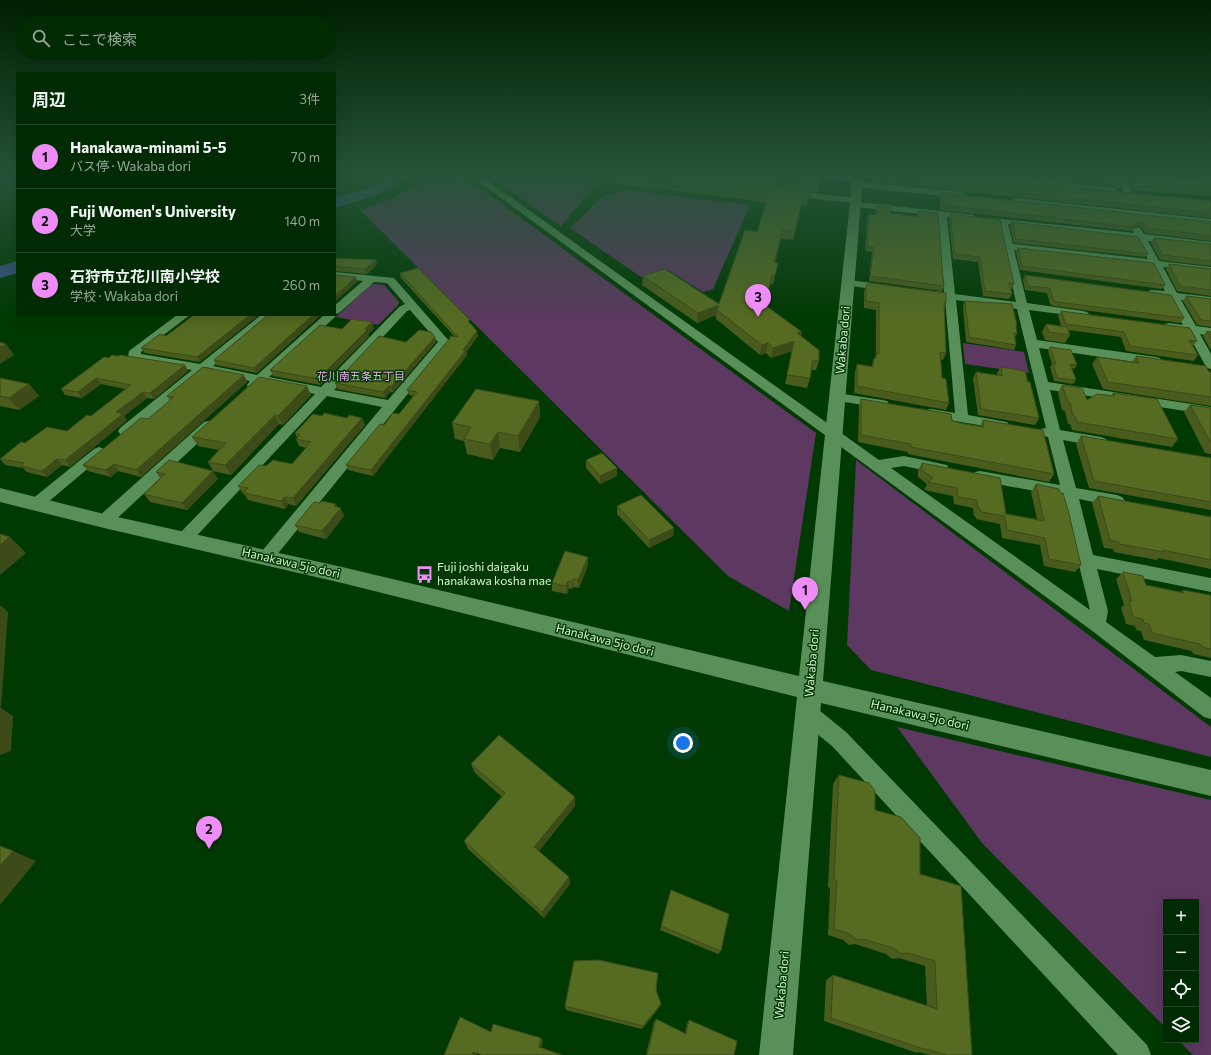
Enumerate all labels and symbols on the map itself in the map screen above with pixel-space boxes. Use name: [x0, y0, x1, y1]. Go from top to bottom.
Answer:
pin: 3: [745, 284, 771, 317]
street label: Wakaba dori: [832, 305, 852, 375]
district label: 花川南五条五丁目: [317, 369, 405, 382]
street label: Hanakawa 5jo dori: [241, 544, 342, 580]
place label: Fuji joshi daigaku hanakawa kosha mae: [437, 559, 551, 587]
bus stop icon: Fuji joshi daigaku hanakawa kosha mae: [414, 564, 434, 584]
pin: 1: [792, 577, 818, 610]
street label: Hanakawa 5jo dori: [555, 620, 656, 658]
street label: Wakaba dori: [801, 628, 821, 698]
street label: Hanakawa 5jo dori: [870, 696, 971, 732]
your location: [673, 733, 693, 753]
pin: 2: [196, 816, 222, 849]
street label: Wakaba dori: [771, 950, 791, 1020]

